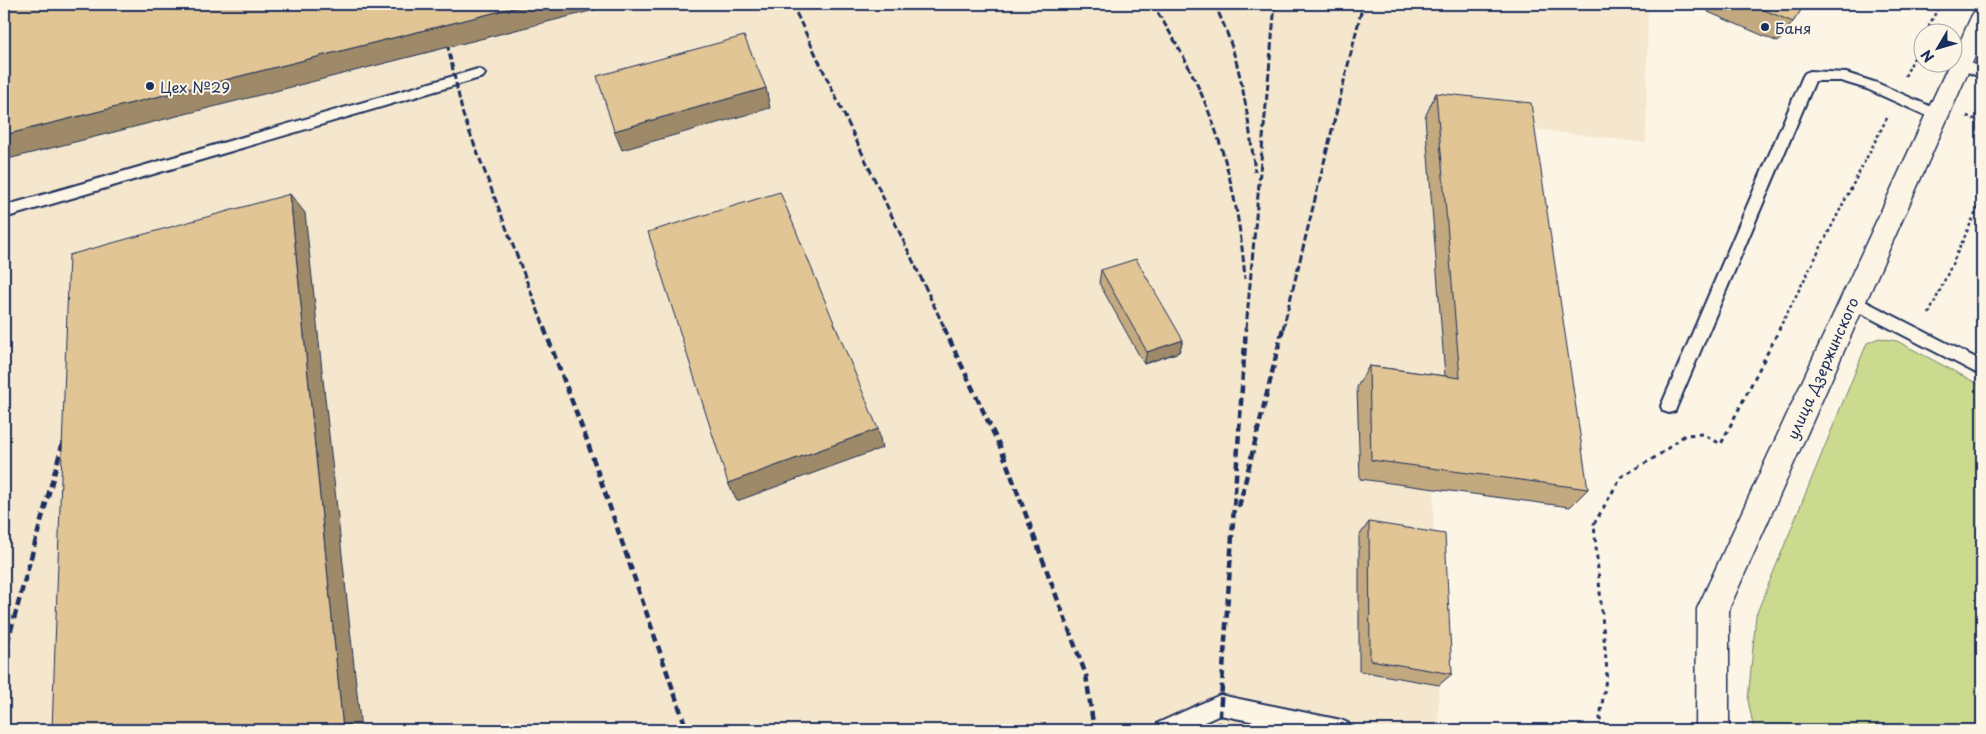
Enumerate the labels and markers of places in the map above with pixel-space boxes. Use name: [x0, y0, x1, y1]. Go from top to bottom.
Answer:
place label: Баня: [1775, 16, 1811, 39]
marker: Баня: [1759, 21, 1771, 33]
place label: Цех №29: [160, 75, 230, 98]
marker: Цех №29: [144, 80, 156, 92]

